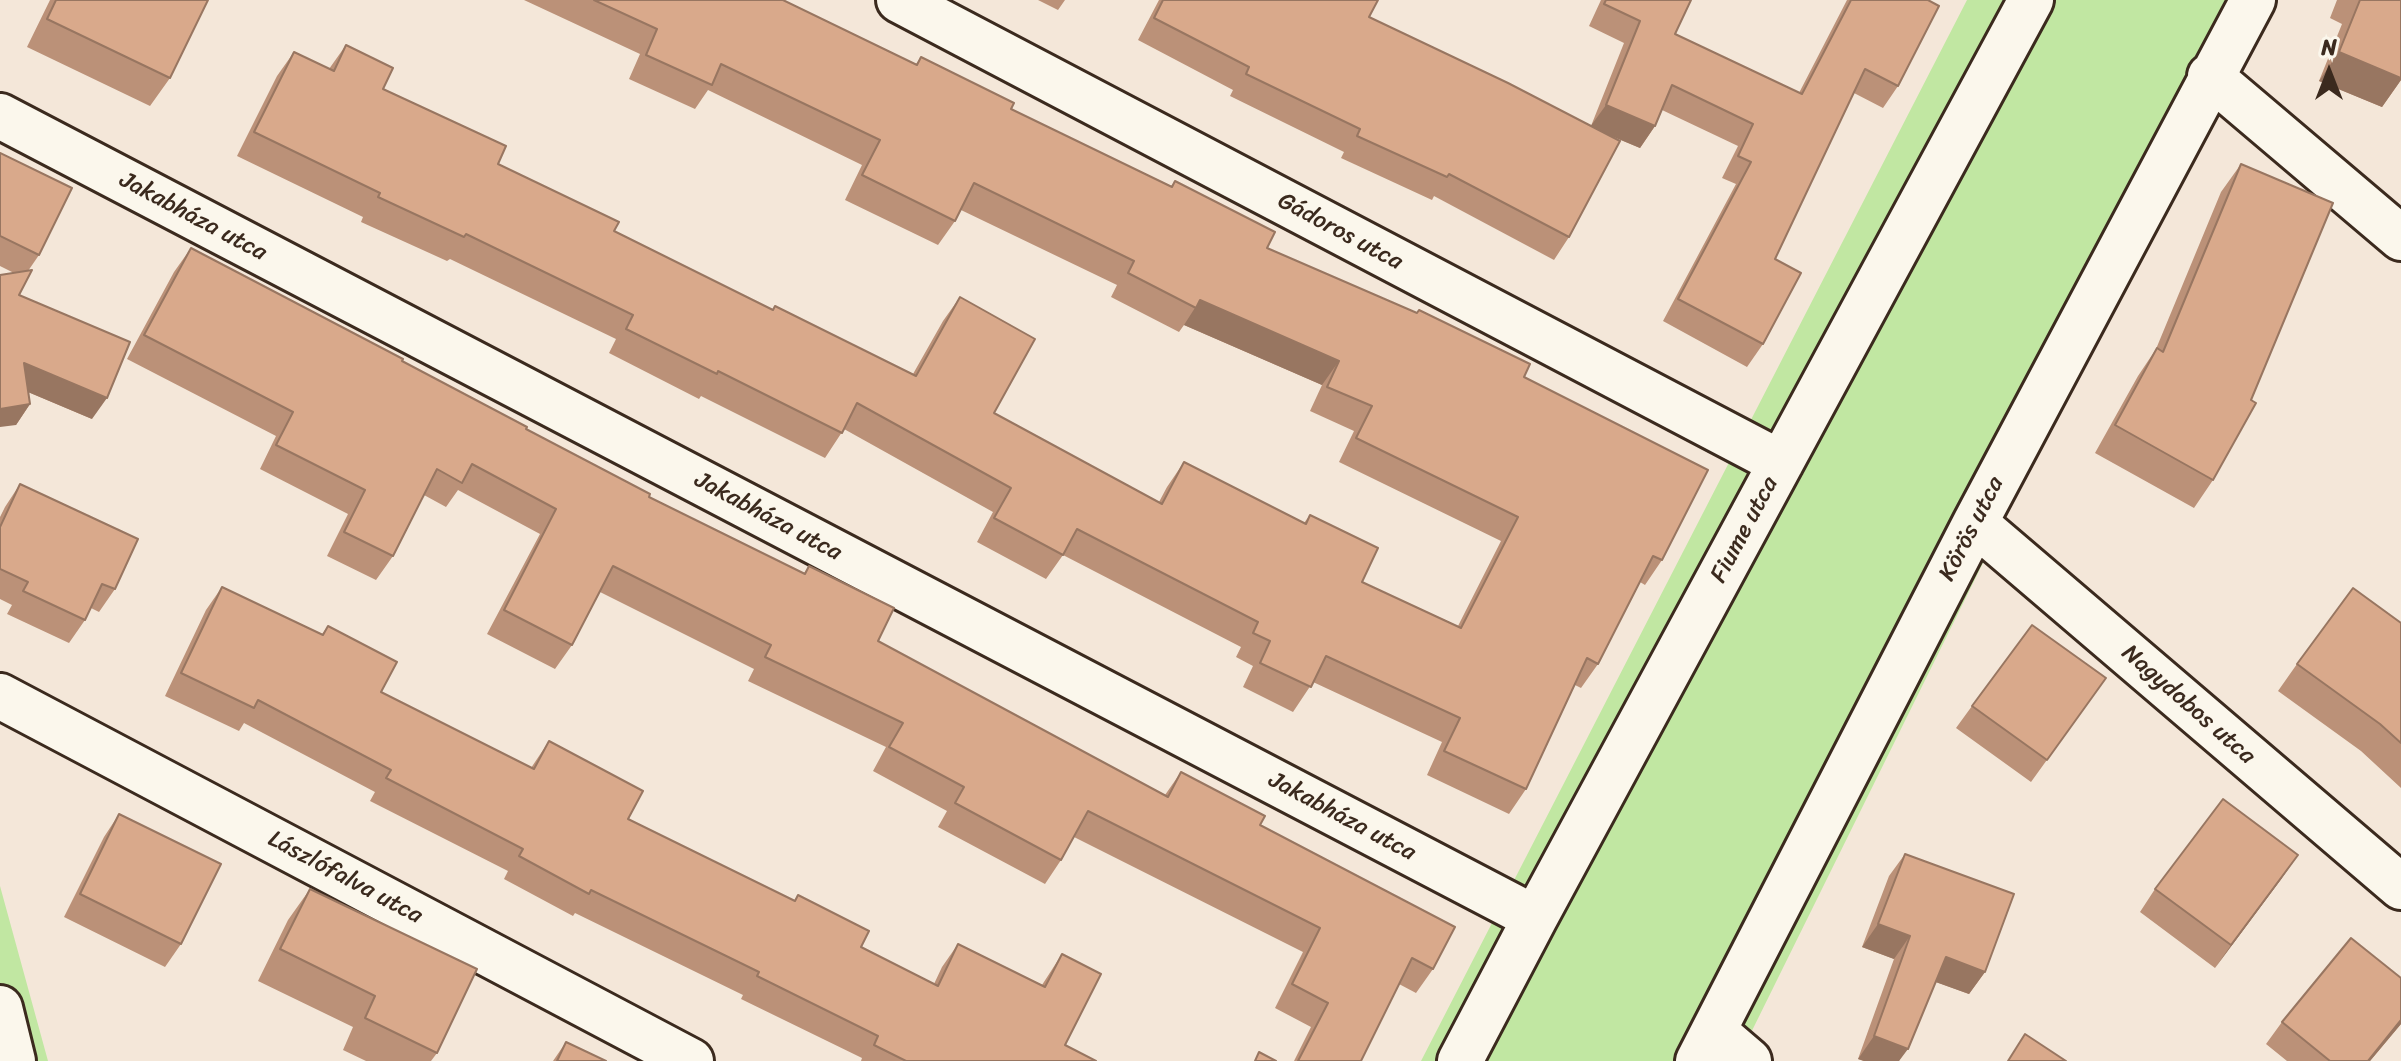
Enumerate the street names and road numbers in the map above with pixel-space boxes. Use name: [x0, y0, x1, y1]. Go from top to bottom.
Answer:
street label: Jakabháza utca: [114, 166, 272, 268]
street label: Gádoros utca: [1273, 187, 1407, 277]
street label: Jakabháza utca: [689, 466, 847, 568]
street label: Fiume utca: [1705, 472, 1785, 588]
street label: Körös utca: [1933, 472, 2011, 586]
street label: Nagydobos utca: [2115, 639, 2261, 771]
street label: Jakabháza utca: [1263, 766, 1421, 868]
street label: Lászlófalva utca: [263, 825, 427, 931]

